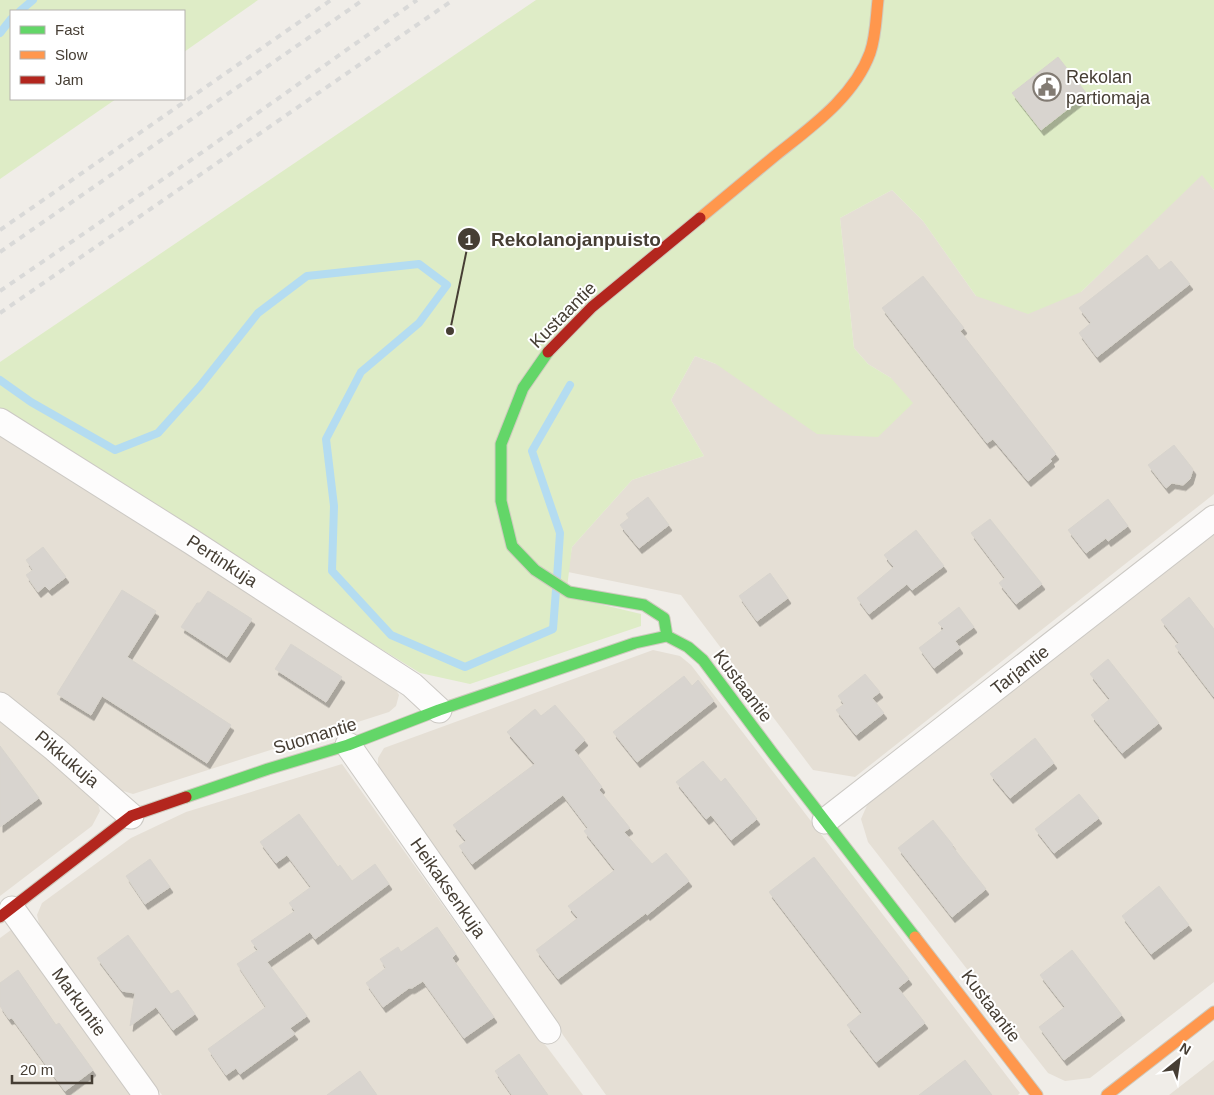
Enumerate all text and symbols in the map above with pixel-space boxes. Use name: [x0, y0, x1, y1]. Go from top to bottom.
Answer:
legend: [10, 10, 185, 100]
text: Fast: [55, 21, 85, 38]
text: Slow: [55, 46, 88, 63]
place label: Rekolan partiomaja: [1066, 67, 1151, 108]
text: Jam: [55, 71, 83, 88]
public building icon: Rekolan partiomaja: [1032, 72, 1062, 102]
callout: Rekolanojanpuisto: [456, 222, 671, 256]
text: Rekolanojanpuisto: [491, 229, 661, 250]
text: 1: [465, 231, 473, 248]
street label: Kustaantie: [526, 278, 600, 352]
street label: Pertinkuja: [183, 531, 262, 592]
street label: Tarjantie: [987, 641, 1053, 699]
street label: Kustaantie: [709, 646, 777, 726]
street label: Suomantie: [271, 714, 359, 758]
street label: Pikkukuja: [31, 727, 104, 792]
street label: Heikaksenkuja: [406, 834, 490, 942]
street label: Markuntie: [48, 964, 110, 1040]
street label: Kustaantie: [957, 966, 1025, 1046]
north arrow: [1154, 1035, 1204, 1085]
text: N: [1177, 1039, 1194, 1058]
scale bar: [12, 1052, 92, 1084]
text: 20 m: [20, 1061, 53, 1078]

